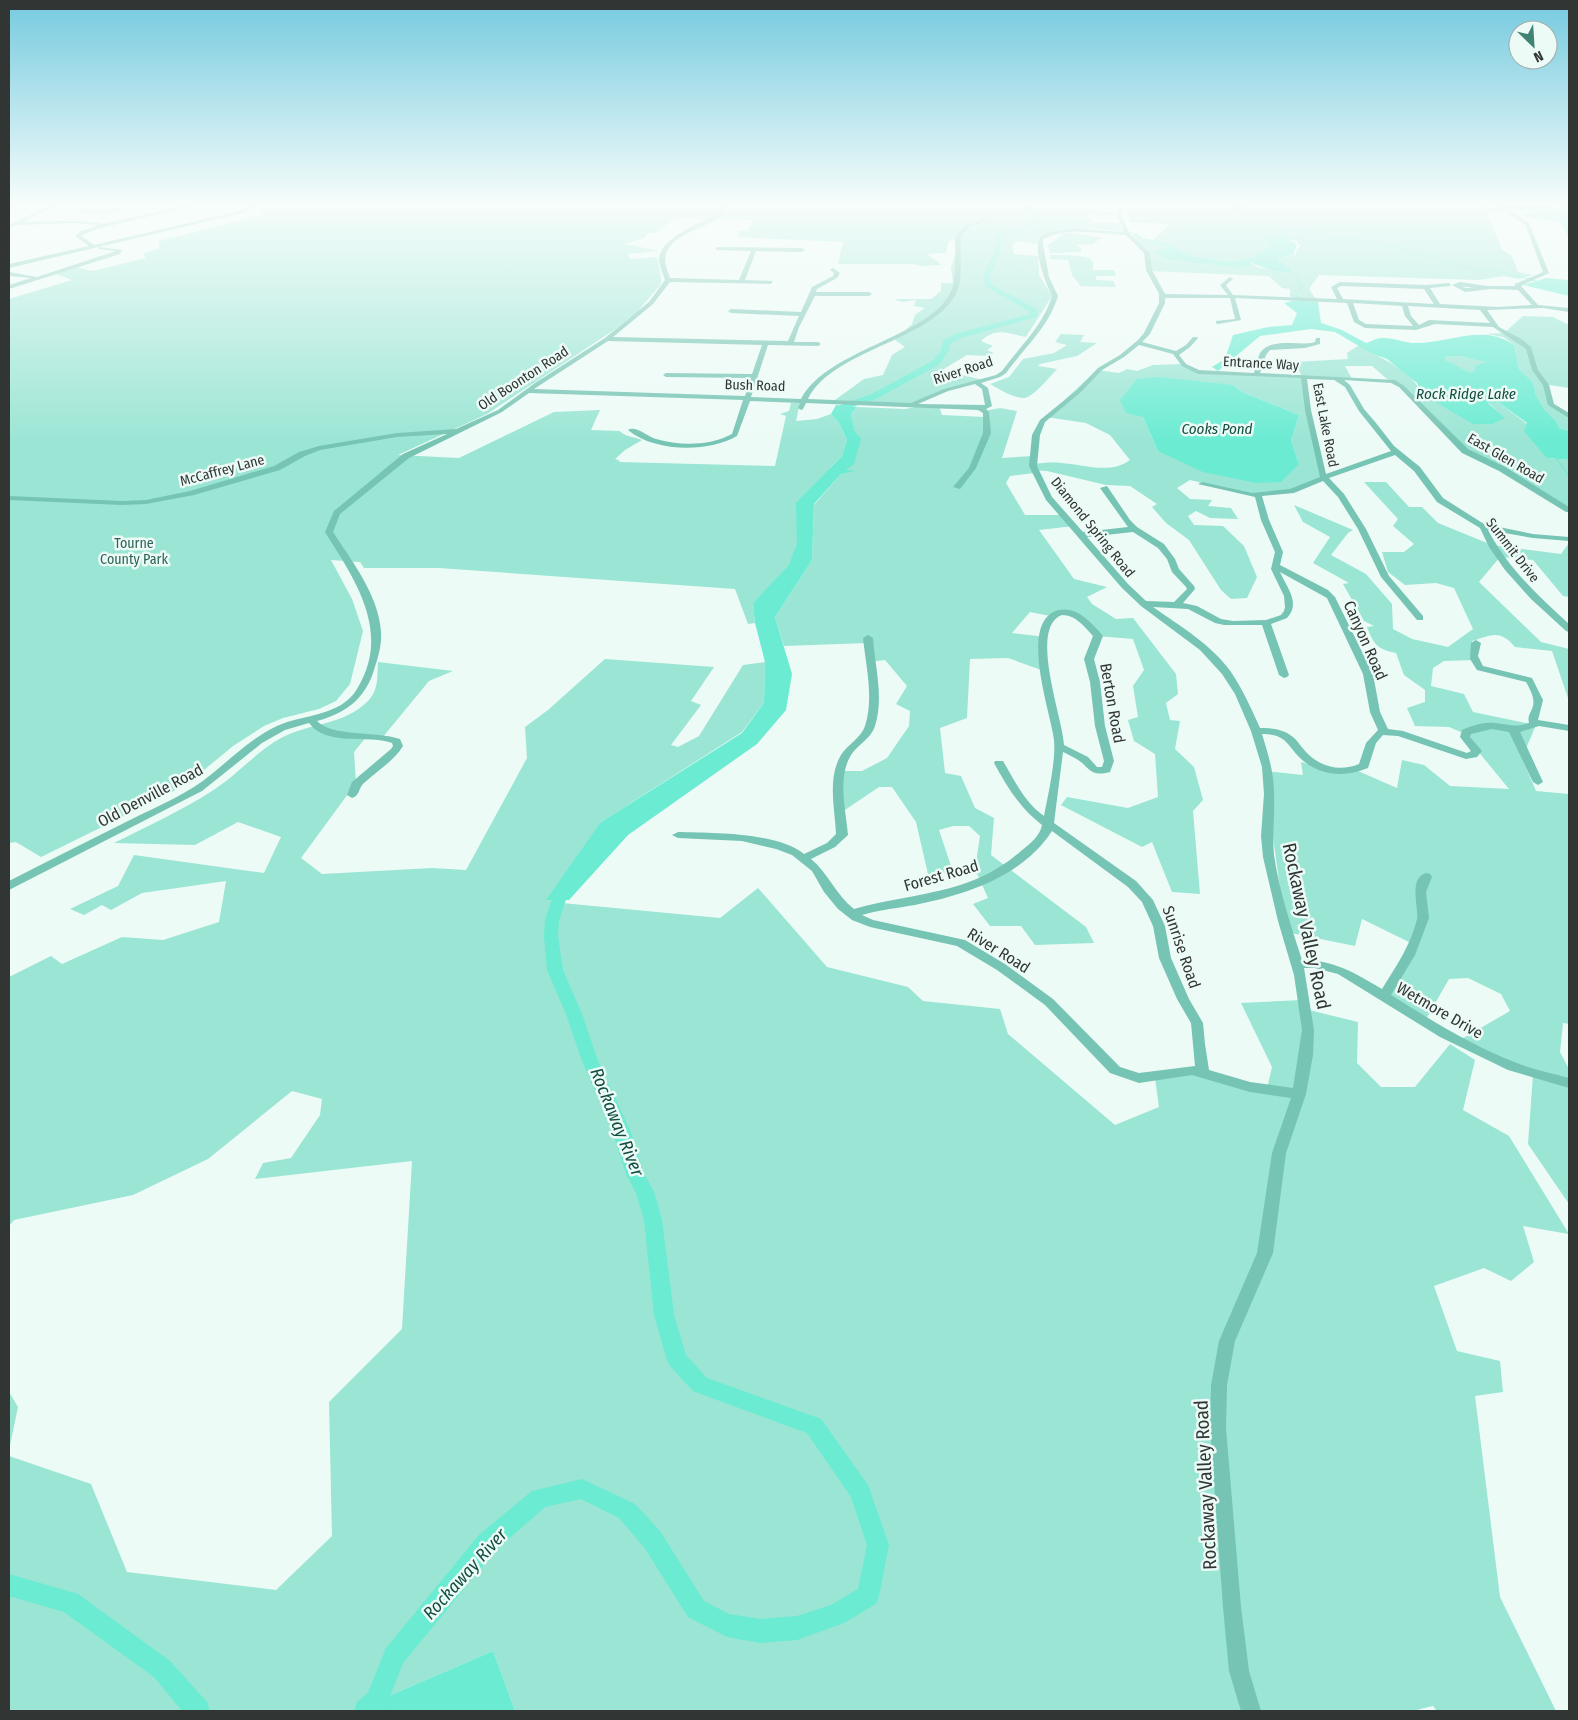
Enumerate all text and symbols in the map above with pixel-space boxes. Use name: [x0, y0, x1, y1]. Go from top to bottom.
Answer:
north arrow: [1508, 20, 1558, 70]
text: N: [1531, 47, 1546, 66]
street label: Old Boonton Road: [475, 343, 572, 414]
street label: River Road: [931, 353, 995, 388]
street label: Entrance Way: [1223, 353, 1300, 374]
street label: Bush Road: [724, 376, 786, 395]
street label: East Lake Road: [1309, 381, 1342, 469]
water label: Rock Ridge Lake: [1416, 385, 1516, 403]
water label: Cooks Pond: [1181, 420, 1253, 438]
street label: East Glen Road: [1465, 430, 1547, 487]
street label: McCaffrey Lane: [178, 451, 266, 490]
street label: Diamond Spring Road: [1047, 474, 1138, 581]
street label: Summit Drive: [1482, 515, 1543, 586]
park label: Tourne County Park: [100, 535, 168, 568]
street label: Canyon Road: [1340, 598, 1392, 683]
street label: Berton Road: [1096, 662, 1129, 745]
street label: Old Denville Road: [94, 760, 206, 831]
street label: Rockaway Valley Road: [1278, 841, 1335, 1012]
street label: Forest Road: [902, 856, 981, 895]
street label: Sunrise Road: [1159, 903, 1205, 991]
street label: River Road: [964, 924, 1034, 977]
street label: Wetmore Drive: [1393, 978, 1486, 1043]
water label: Rockaway River: [585, 1065, 649, 1180]
street label: Rockaway Valley Road: [1190, 1400, 1221, 1570]
water label: Rockaway River: [418, 1523, 512, 1624]

